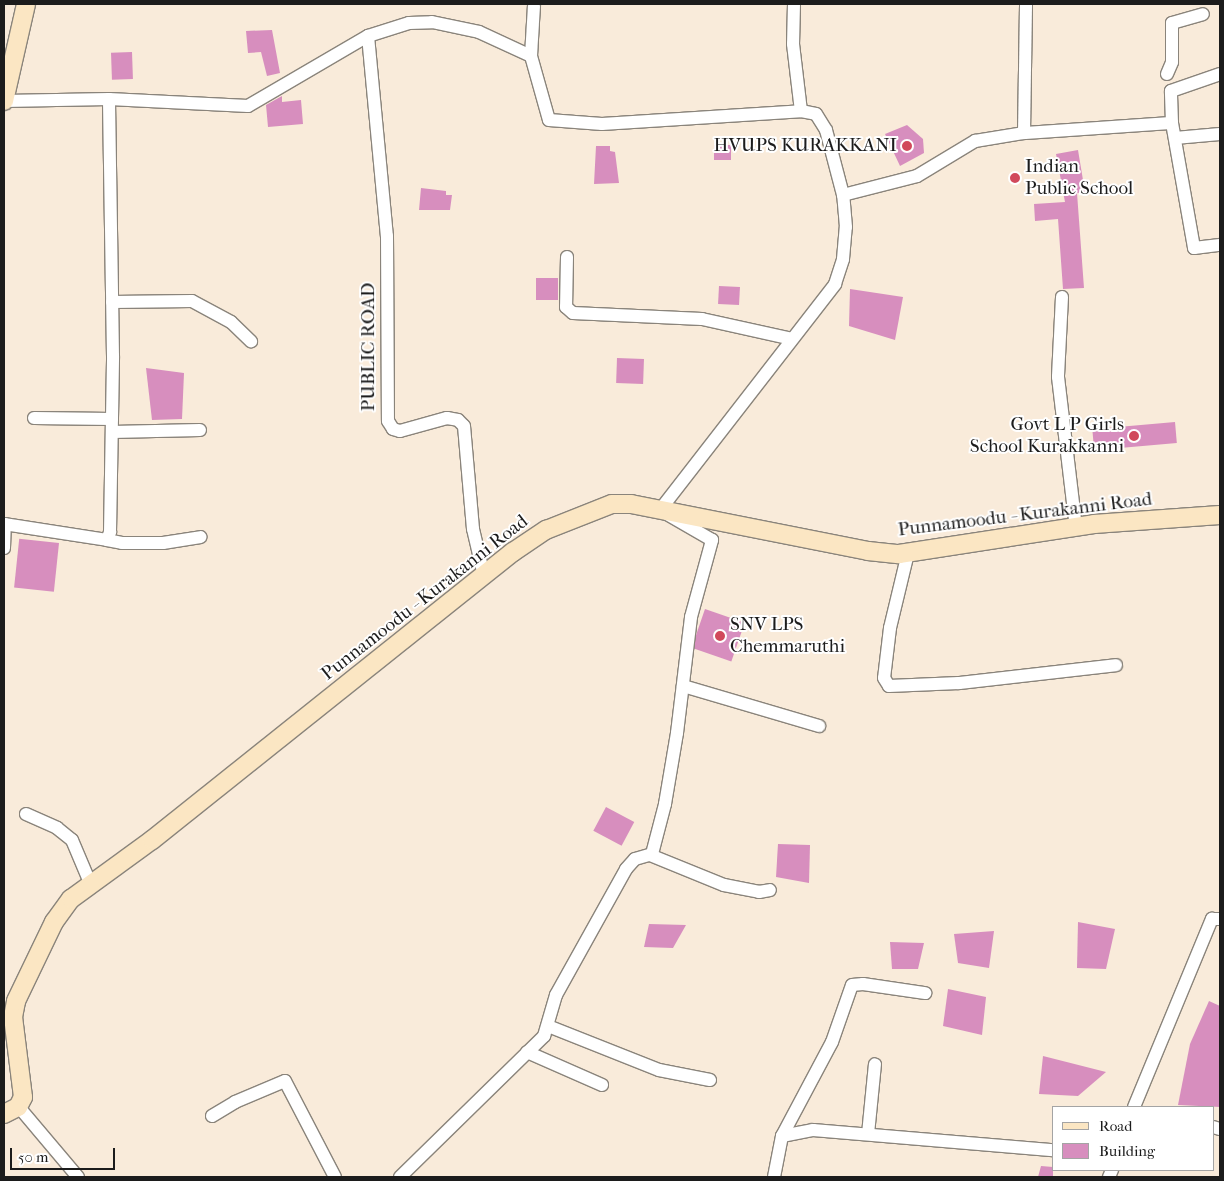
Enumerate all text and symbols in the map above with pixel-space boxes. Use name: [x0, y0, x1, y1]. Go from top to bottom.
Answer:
place label: HVUPS KURAKKANI: [713, 135, 897, 157]
marker: HVUPS KURAKKANI: [901, 140, 913, 152]
place label: Indian Public School: [1025, 156, 1133, 200]
marker: Indian Public School: [1009, 172, 1021, 184]
street label: PUBLIC ROAD: [358, 283, 380, 411]
place label: Govt L P Girls School Kurakkanni: [970, 414, 1124, 458]
marker: Govt L P Girls School Kurakkanni: [1128, 430, 1140, 442]
street label: Punnamoodu - Kurakanni Road: [897, 488, 1153, 542]
street label: Punnamoodu - Kurakanni Road: [317, 510, 533, 686]
place label: SNV LPS Chemmaruthi: [730, 614, 845, 658]
marker: SNV LPS Chemmaruthi: [714, 630, 726, 642]
legend: [1052, 1106, 1214, 1171]
text: Road: [1099, 1117, 1132, 1135]
scale bar: [12, 1138, 118, 1170]
text: Building: [1099, 1142, 1155, 1160]
text: 50 m: [18, 1148, 48, 1166]

